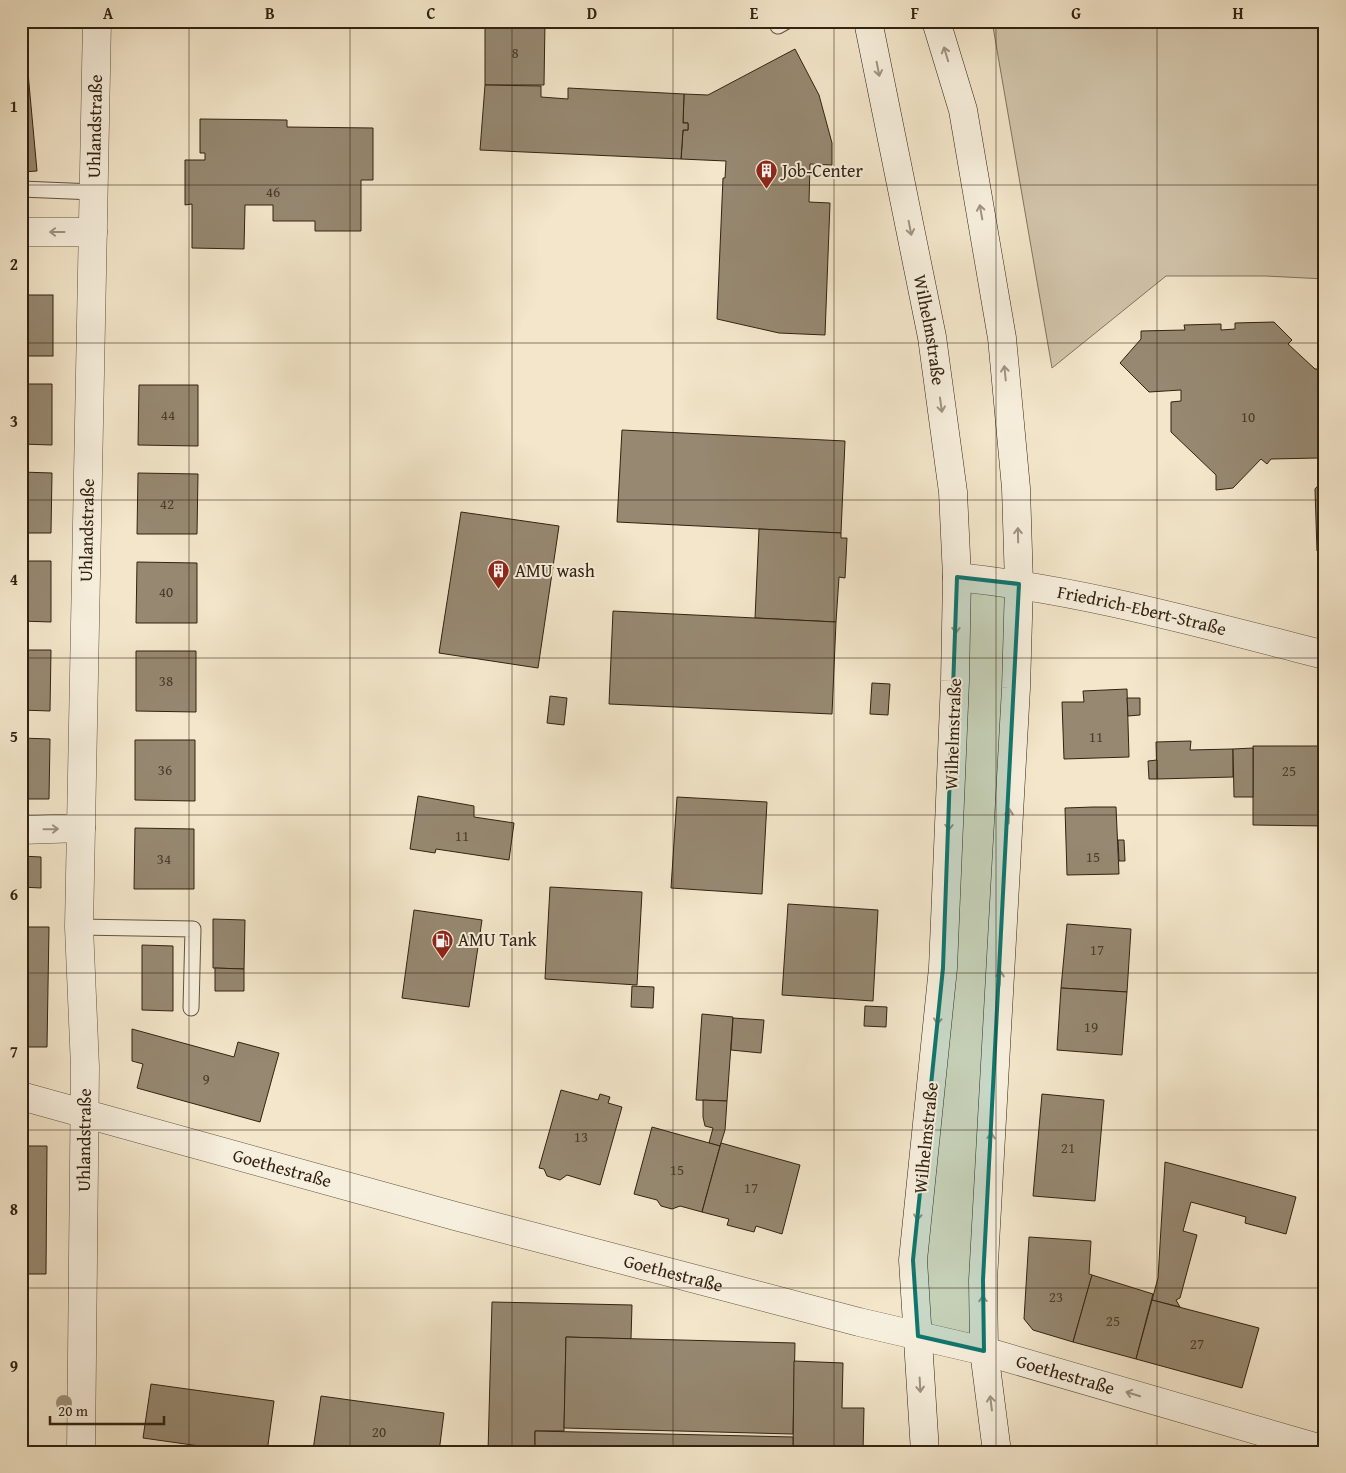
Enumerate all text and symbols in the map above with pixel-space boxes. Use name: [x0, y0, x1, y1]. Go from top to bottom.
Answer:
text: A: [103, 1, 114, 25]
text: B: [265, 1, 275, 25]
text: C: [426, 1, 436, 25]
text: D: [587, 1, 597, 25]
text: E: [750, 1, 759, 25]
text: F: [911, 1, 919, 25]
text: G: [1071, 1, 1081, 25]
text: H: [1232, 1, 1244, 25]
house number: 8: [511, 42, 519, 63]
one-way arrow: [941, 47, 950, 62]
one-way arrow: [874, 61, 883, 77]
street label: Uhlandstraße: [80, 74, 109, 178]
text: 1: [10, 94, 18, 118]
place label: Job-Center: [780, 157, 863, 184]
building icon: Job-Center: [754, 159, 778, 190]
house number: 46: [266, 181, 280, 202]
one-way arrow: [975, 205, 985, 221]
one-way arrow: [906, 220, 915, 236]
one-way arrow: [49, 227, 66, 237]
text: 2: [10, 252, 18, 276]
street label: Wilhelmstraße: [907, 272, 952, 387]
one-way arrow: [1000, 365, 1010, 381]
one-way arrow: [936, 397, 946, 413]
house number: 44: [161, 404, 175, 425]
house number: 10: [1241, 406, 1255, 427]
text: 3: [10, 409, 18, 433]
street label: Uhlandstraße: [72, 478, 101, 582]
house number: 42: [160, 493, 174, 514]
one-way arrow: [1013, 527, 1022, 543]
place label: AMU wash: [515, 557, 595, 584]
building icon: AMU wash: [487, 559, 511, 590]
text: 4: [10, 567, 18, 591]
street label: Friedrich-Ebert-Straße: [1055, 578, 1229, 642]
house number: 40: [159, 581, 173, 602]
one-way arrow: [951, 617, 961, 633]
house number: 38: [159, 670, 173, 691]
street label: Wilhelmstraße: [937, 678, 968, 790]
text: 5: [10, 724, 18, 748]
house number: 11: [1089, 726, 1103, 747]
house number: 36: [158, 759, 172, 780]
house number: 25: [1282, 760, 1296, 781]
one-way arrow: [1004, 808, 1013, 824]
one-way arrow: [945, 815, 954, 831]
one-way arrow: [42, 824, 59, 834]
house number: 11: [455, 825, 469, 846]
house number: 15: [1086, 846, 1100, 867]
house number: 34: [157, 848, 171, 869]
text: 6: [10, 882, 18, 906]
place label: AMU Tank: [458, 926, 537, 953]
fuel station icon: AMU Tank: [430, 928, 454, 959]
house number: 17: [1090, 939, 1104, 960]
one-way arrow: [995, 970, 1004, 986]
one-way arrow: [934, 1008, 943, 1024]
house number: 19: [1084, 1016, 1098, 1037]
text: 7: [10, 1039, 18, 1063]
house number: 9: [202, 1068, 210, 1089]
street label: Wilhelmstraße: [906, 1081, 945, 1195]
street label: Uhlandstraße: [70, 1088, 98, 1192]
house number: 13: [574, 1126, 588, 1147]
one-way arrow: [986, 1133, 995, 1149]
house number: 21: [1061, 1137, 1075, 1158]
street label: Goethestraße: [230, 1141, 335, 1194]
house number: 15: [670, 1159, 684, 1180]
house number: 17: [744, 1177, 758, 1198]
text: 8: [10, 1197, 18, 1221]
one-way arrow: [913, 1205, 923, 1221]
street label: Goethestraße: [621, 1247, 726, 1299]
house number: 23: [1049, 1286, 1063, 1307]
one-way arrow: [978, 1295, 988, 1311]
house number: 25: [1106, 1310, 1120, 1331]
house number: 27: [1190, 1333, 1204, 1354]
street label: Goethestraße: [1013, 1347, 1118, 1401]
text: 9: [10, 1354, 18, 1378]
one-way arrow: [916, 1377, 925, 1393]
one-way arrow: [1125, 1388, 1141, 1398]
scale bar: [50, 1393, 164, 1425]
one-way arrow: [985, 1396, 995, 1412]
text: 20 m: [58, 1400, 89, 1421]
house number: 20: [372, 1421, 386, 1442]

